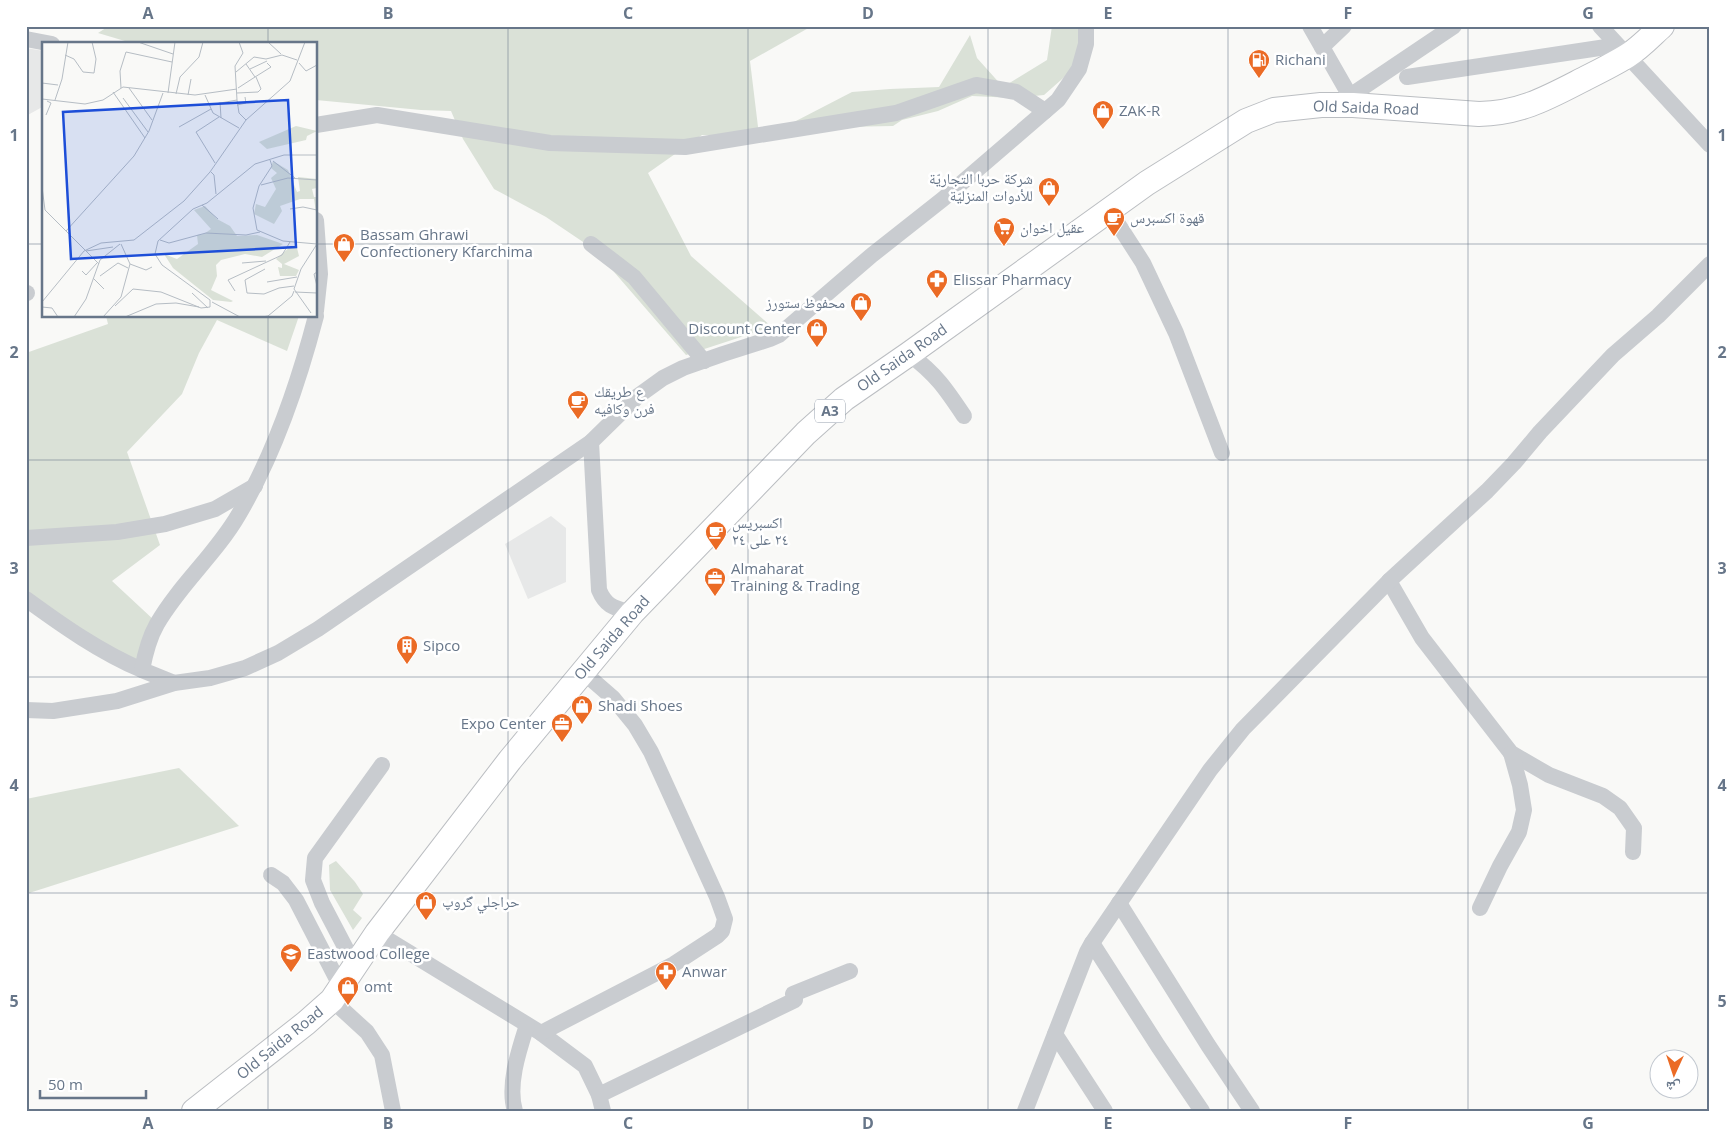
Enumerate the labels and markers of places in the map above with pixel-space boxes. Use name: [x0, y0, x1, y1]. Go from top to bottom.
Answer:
fuel station icon: Richani: [1247, 48, 1271, 79]
place label: Richani: [1275, 49, 1326, 69]
shop icon: ZAK-R: [1091, 99, 1115, 130]
place label: ZAK-R: [1119, 100, 1161, 120]
place label: شركة حربا التجاريّة للأدوات المنزليّة: [929, 168, 1033, 205]
shop icon: شركة حربا التجاريّة للأدوات المنزليّة: [1037, 176, 1061, 207]
cafe icon: قهوة اكسبرس: [1102, 206, 1126, 237]
place label: قهوة اكسبرس: [1130, 207, 1204, 228]
supermarket icon: عقيل اخوان: [992, 216, 1016, 247]
place label: عقيل اخوان: [1020, 217, 1084, 238]
place label: Bassam Ghrawi Confectionery Kfarchima: [360, 224, 533, 261]
shop icon: Bassam Ghrawi Confectionery Kfarchima: [332, 232, 356, 263]
pharmacy icon: Elissar Pharmacy: [925, 268, 949, 299]
place label: Elissar Pharmacy: [953, 269, 1072, 289]
shop icon: محفوظ ستورز: [849, 291, 873, 322]
place label: محفوظ ستورز: [765, 292, 845, 312]
shop icon: Discount Center: [805, 317, 829, 348]
place label: Discount Center: [688, 318, 801, 338]
place label: ع طريقك فرن وكافيه: [594, 381, 655, 419]
cafe icon: ع طريقك فرن وكافيه: [566, 389, 590, 420]
place label: اكسبريس ٢٤ على ٢٤: [732, 512, 789, 550]
cafe icon: اكسبريس ٢٤ على ٢٤: [704, 520, 728, 551]
place label: Almaharat Training & Trading: [731, 558, 860, 595]
office icon: Almaharat Training & Trading: [703, 566, 727, 597]
building icon: Sipco: [395, 634, 419, 665]
place label: Sipco: [423, 635, 460, 655]
shop icon: Shadi Shoes: [570, 694, 594, 725]
place label: Shadi Shoes: [598, 695, 683, 715]
office icon: Expo Center: [550, 712, 574, 743]
place label: Expo Center: [461, 713, 546, 733]
shop icon: حراجلي گروپ: [414, 890, 438, 921]
place label: حراجلي گروپ: [442, 891, 520, 914]
school or university icon: Eastwood College: [279, 942, 303, 973]
place label: Eastwood College: [307, 943, 430, 963]
pharmacy icon: Anwar: [654, 960, 678, 991]
place label: Anwar: [682, 961, 727, 981]
shop icon: omt: [336, 975, 360, 1006]
place label: omt: [364, 976, 392, 996]

